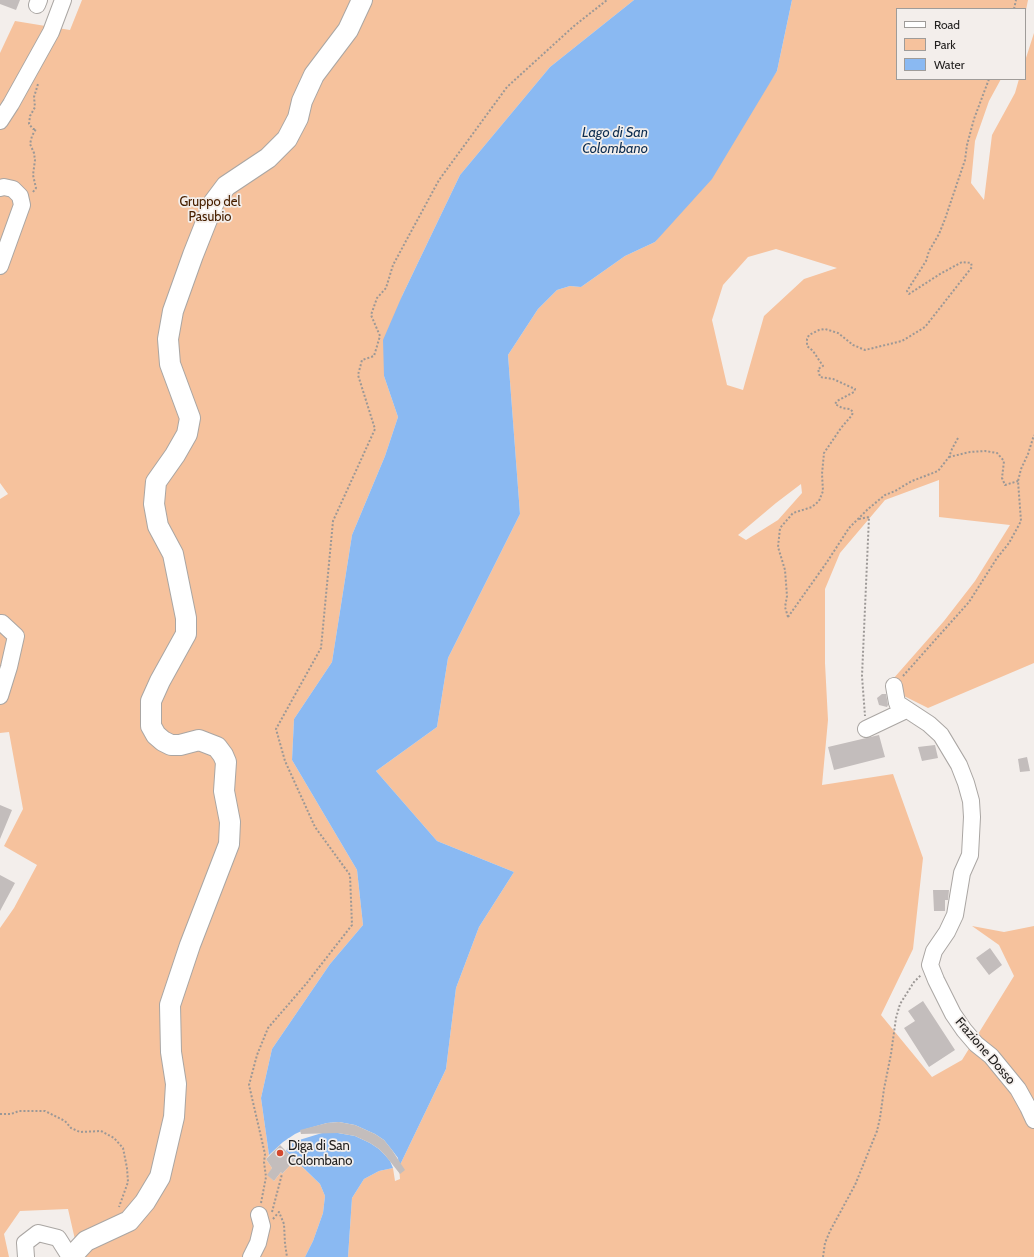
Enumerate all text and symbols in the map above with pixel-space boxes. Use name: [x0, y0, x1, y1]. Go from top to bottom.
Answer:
legend: [896, 8, 1026, 80]
text: Road: [934, 17, 960, 32]
text: Park: [934, 37, 956, 52]
text: Water: [934, 57, 964, 72]
water label: Lago di San Colombano: [582, 125, 648, 158]
park label: Gruppo del Pasubio: [179, 194, 241, 225]
street label: Frazione Dosso: [952, 1014, 1018, 1088]
place label: Diga di San Colombano: [288, 1138, 352, 1169]
marker: Diga di San Colombano: [275, 1148, 285, 1158]

